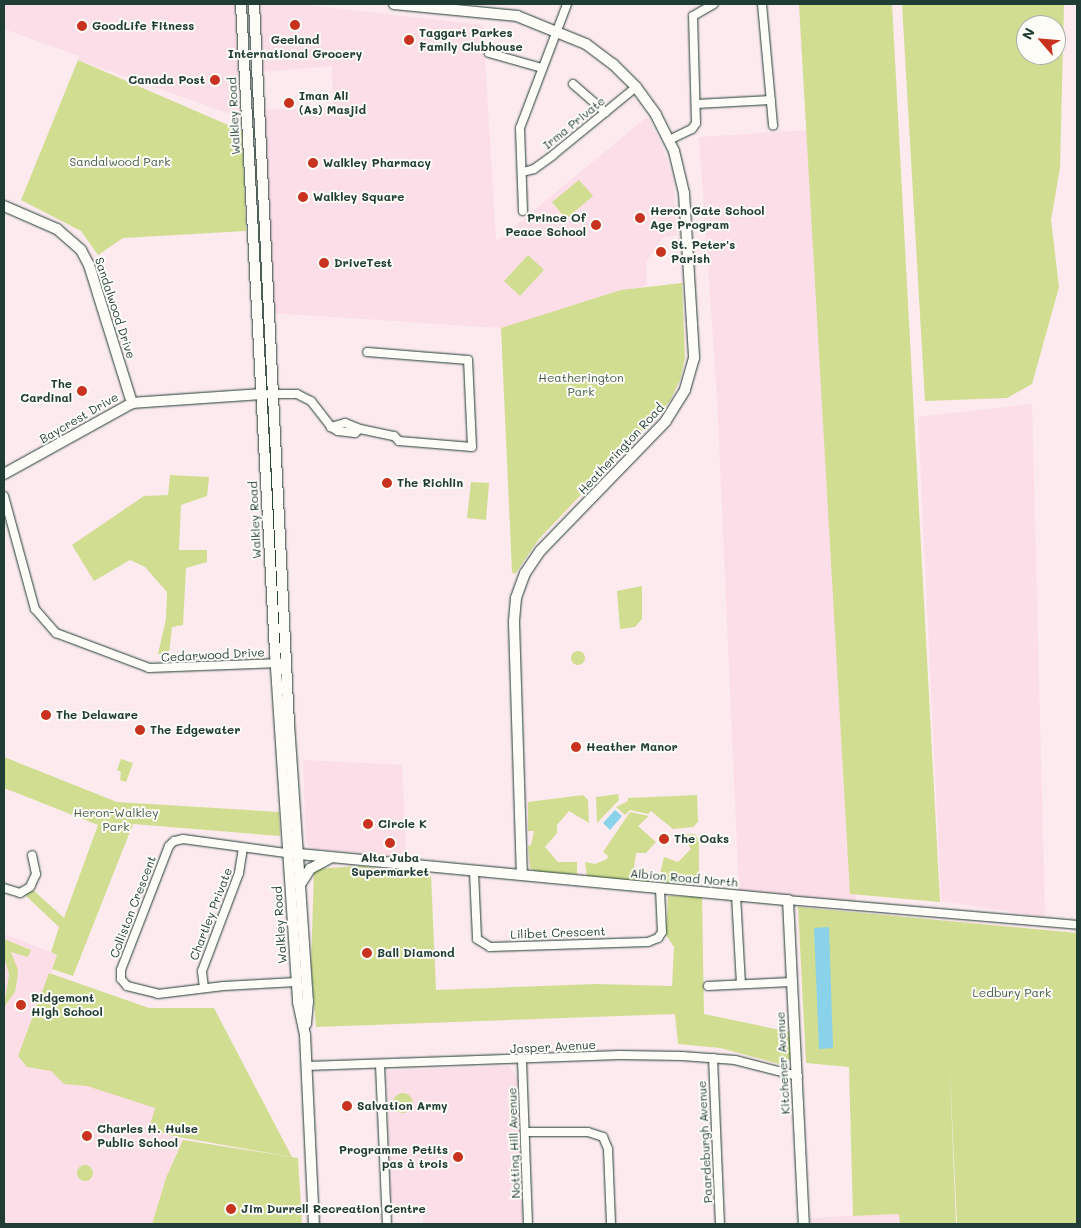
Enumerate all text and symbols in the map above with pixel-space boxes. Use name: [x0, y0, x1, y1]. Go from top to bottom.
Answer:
north arrow: [1016, 15, 1066, 65]
place label: GoodLife Fitness: [92, 19, 194, 33]
marker: Geeland International Grocery: [289, 19, 301, 31]
marker: GoodLife Fitness: [76, 20, 88, 32]
text: N: [1017, 24, 1039, 42]
place label: Taggart Parkes Family Clubhouse: [419, 26, 523, 54]
place label: Geeland International Grocery: [228, 33, 362, 61]
marker: Taggart Parkes Family Clubhouse: [403, 34, 415, 46]
place label: Canada Post: [128, 73, 205, 87]
marker: Canada Post: [209, 74, 221, 86]
street label: Walkley Road: [225, 77, 243, 155]
place label: Iman Ali (As) Masjid: [299, 89, 366, 117]
street label: Irma Private: [540, 94, 608, 152]
marker: Iman Ali (As) Masjid: [283, 97, 295, 109]
park label: Sandalwood Park: [69, 155, 171, 169]
place label: Walkley Pharmacy: [323, 156, 431, 170]
marker: Walkley Pharmacy: [307, 157, 319, 169]
place label: Walkley Square: [313, 190, 404, 204]
marker: Walkley Square: [297, 191, 309, 203]
place label: Heron Gate School Age Program: [650, 204, 764, 232]
place label: Prince Of Peace School: [505, 211, 586, 239]
marker: Heron Gate School Age Program: [634, 212, 646, 224]
marker: Prince Of Peace School: [590, 219, 602, 231]
place label: St. Peter's Parish: [671, 238, 735, 266]
marker: St. Peter's Parish: [655, 246, 667, 258]
street label: Sandalwood Drive: [92, 256, 138, 360]
place label: DriveTest: [334, 256, 392, 270]
marker: DriveTest: [318, 257, 330, 269]
park label: Heatherington Park: [538, 371, 624, 399]
place label: The Cardinal: [20, 377, 72, 405]
marker: The Cardinal: [76, 385, 88, 397]
street label: Baycrest Drive: [37, 390, 121, 446]
street label: Heatherington Road: [575, 401, 667, 497]
place label: The Richlin: [397, 476, 463, 490]
marker: The Richlin: [381, 477, 393, 489]
street label: Walkley Road: [246, 481, 264, 559]
street label: Cedarwood Drive: [161, 645, 265, 665]
place label: The Delaware: [56, 708, 138, 722]
marker: The Delaware: [40, 709, 52, 721]
place label: The Edgewater: [150, 723, 240, 737]
marker: The Edgewater: [134, 724, 146, 736]
place label: Heather Manor: [586, 740, 678, 754]
marker: Heather Manor: [570, 741, 582, 753]
park label: Heron-Walkley Park: [74, 806, 158, 834]
place label: Circle K: [378, 817, 427, 831]
marker: Circle K: [362, 818, 374, 830]
place label: The Oaks: [674, 832, 729, 846]
marker: The Oaks: [658, 833, 670, 845]
marker: Alta Juba Supermarket: [384, 837, 396, 849]
place label: Alta Juba Supermarket: [351, 851, 429, 879]
street label: Colliston Crescent: [107, 854, 159, 960]
street label: Chartley Private: [187, 866, 235, 962]
street label: Albion Road North: [630, 866, 738, 890]
street label: Walkley Road: [270, 886, 290, 964]
street label: Lilibet Crescent: [510, 924, 606, 942]
place label: Ball Diamond: [377, 946, 455, 960]
marker: Ball Diamond: [361, 947, 373, 959]
park label: Ledbury Park: [973, 986, 1051, 1000]
place label: Ridgemont High School: [31, 991, 103, 1019]
marker: Ridgemont High School: [15, 999, 27, 1011]
street label: Kitchener Avenue: [773, 1011, 793, 1115]
street label: Jasper Avenue: [510, 1038, 596, 1056]
street label: Paardeburgh Avenue: [695, 1080, 715, 1204]
street label: Notting Hill Avenue: [505, 1087, 523, 1199]
place label: Salvation Army: [357, 1099, 448, 1113]
marker: Salvation Army: [341, 1100, 353, 1112]
place label: Charles H. Hulse Public School: [97, 1122, 198, 1150]
marker: Charles H. Hulse Public School: [81, 1130, 93, 1142]
place label: Programme Petits pas à trois: [339, 1143, 448, 1171]
marker: Programme Petits pas à trois: [452, 1151, 464, 1163]
place label: Jim Durrell Recreation Centre: [241, 1202, 426, 1216]
marker: Jim Durrell Recreation Centre: [225, 1203, 237, 1215]

